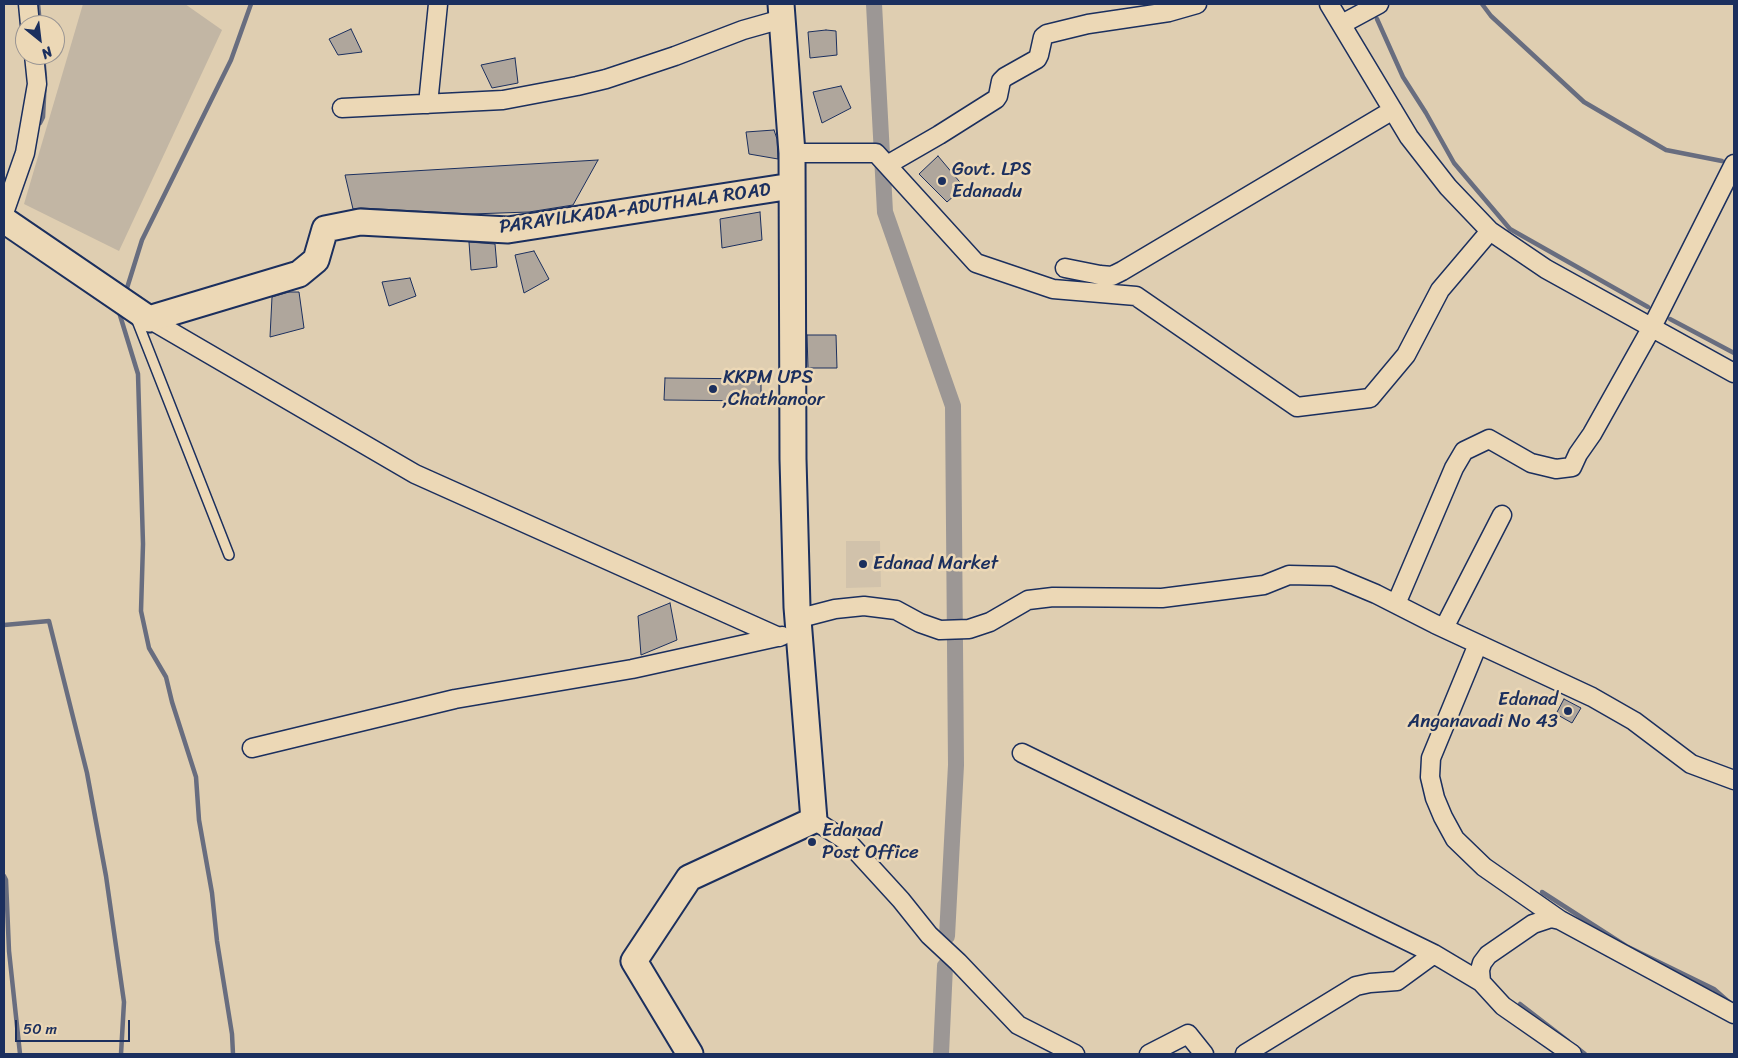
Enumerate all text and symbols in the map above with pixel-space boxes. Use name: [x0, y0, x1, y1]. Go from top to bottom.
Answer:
north arrow: [15, 15, 65, 65]
text: N: [37, 39, 57, 66]
place label: Govt. LPS Edanadu: [952, 159, 1031, 203]
marker: Govt. LPS Edanadu: [936, 175, 948, 187]
street label: PARAYILKADA-ADUTHALA ROAD: [498, 179, 772, 239]
place label: KKPM UPS ,Chathanoor: [723, 367, 824, 411]
marker: KKPM UPS ,Chathanoor: [707, 383, 719, 395]
place label: Edanad Market: [873, 553, 998, 575]
marker: Edanad Market: [857, 558, 869, 570]
place label: Edanad Anganavadi No 43: [1408, 689, 1558, 733]
marker: Edanad Anganavadi No 43: [1562, 705, 1574, 717]
place label: Edanad Post Office: [822, 820, 919, 864]
marker: Edanad Post Office: [806, 836, 818, 848]
scale bar: [18, 1010, 132, 1042]
text: 50 m: [23, 1016, 57, 1042]

